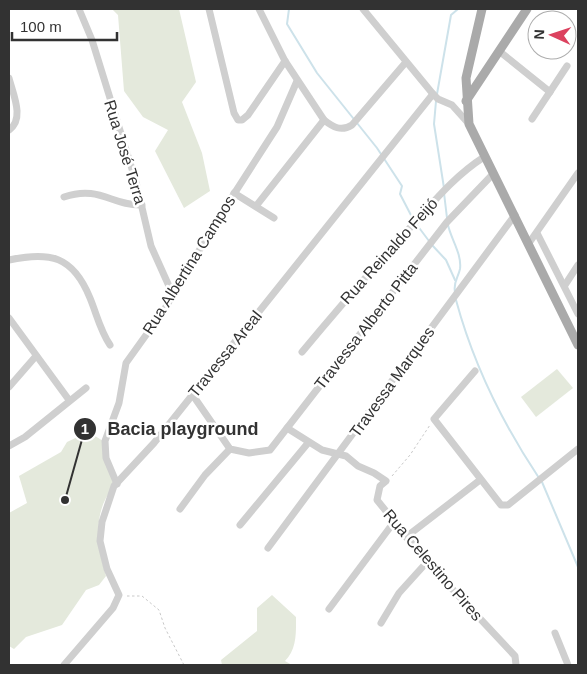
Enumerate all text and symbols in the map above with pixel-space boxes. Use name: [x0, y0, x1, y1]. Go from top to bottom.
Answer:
scale bar: [12, 10, 118, 42]
north arrow: [527, 10, 577, 60]
text: 100 m: [20, 18, 62, 35]
text: N: [531, 29, 547, 40]
street label: Rua José Terra: [101, 98, 149, 206]
street label: Rua Albertina Campos: [139, 193, 239, 337]
street label: Rua Reinaldo Feijó: [337, 195, 441, 307]
street label: Travessa Alberto Pitta: [311, 259, 421, 393]
street label: Travessa Areal: [185, 307, 265, 401]
street label: Travessa Marques: [346, 324, 438, 440]
callout: Bacia playground: [73, 412, 269, 445]
text: Bacia playground: [107, 419, 259, 439]
text: 1: [81, 420, 89, 437]
street label: Rua Celestino Pires: [380, 506, 486, 624]

